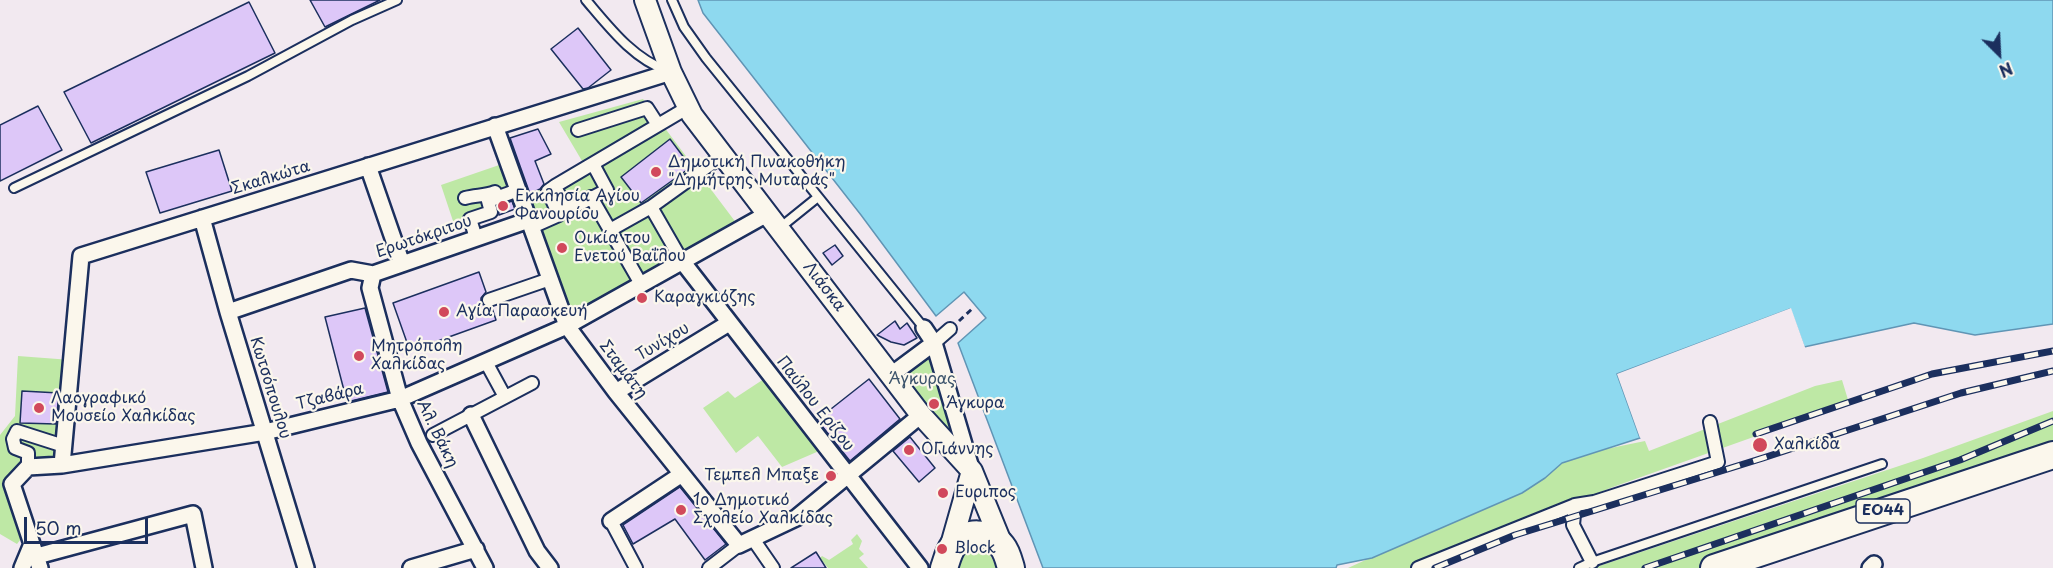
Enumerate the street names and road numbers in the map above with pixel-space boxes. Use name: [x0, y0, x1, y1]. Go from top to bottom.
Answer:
street label: Σκαλκώτα: [229, 157, 313, 199]
street label: Ερωτόκριτου: [373, 212, 475, 262]
street label: Λιάσκα: [799, 258, 849, 316]
street label: Τυνίχου: [633, 319, 693, 365]
street label: Κωτσόπουλου: [245, 335, 295, 441]
street label: Σταμάτη: [595, 337, 651, 403]
street label: Παύλου Ερίζου: [772, 353, 858, 455]
street label: Τζαβάρα: [294, 379, 366, 415]
street label: Αλ. Βάκη: [412, 397, 462, 471]
road number: ΕΟ44: [1856, 499, 1910, 523]

